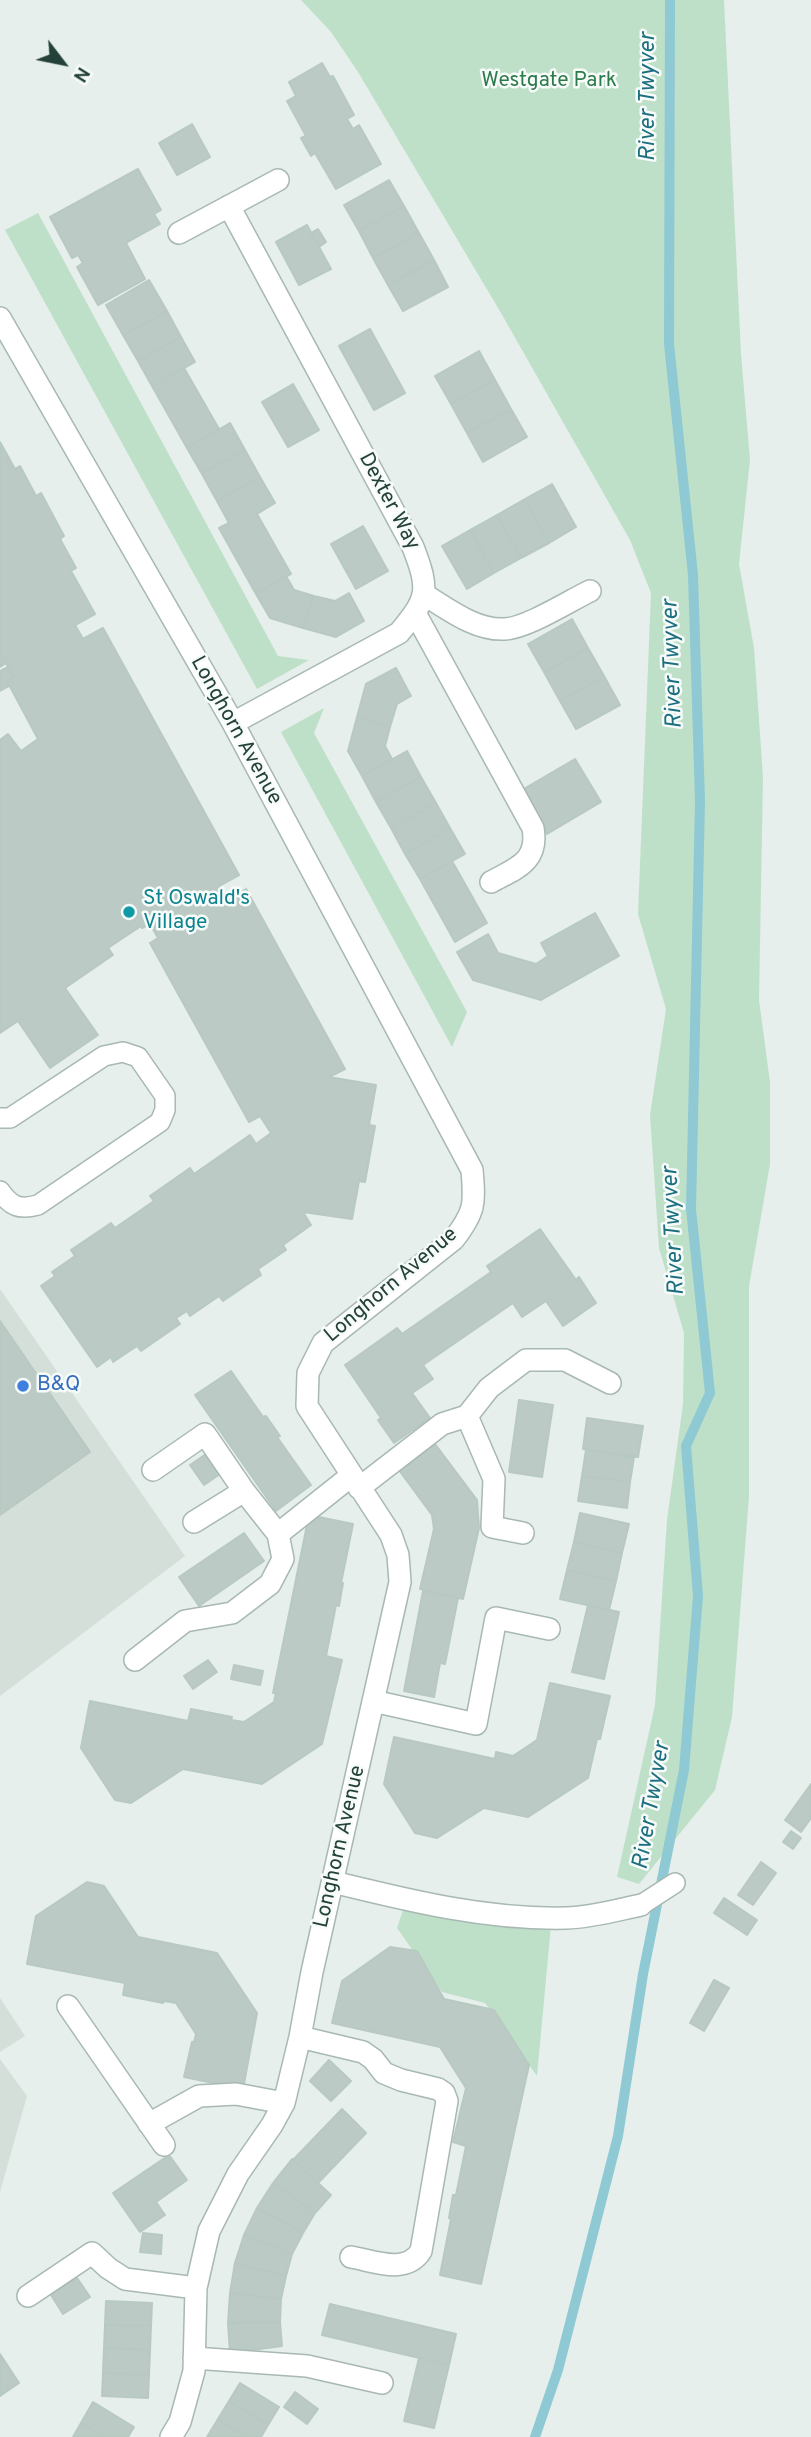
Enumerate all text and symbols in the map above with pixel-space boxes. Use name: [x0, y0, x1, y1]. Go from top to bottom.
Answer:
north arrow: [28, 28, 98, 98]
water label: River Twyver: [635, 32, 663, 162]
text: N: [67, 62, 95, 86]
park label: Westgate Park: [481, 69, 617, 95]
street label: Dexter Way: [352, 449, 424, 555]
water label: River Twyver: [658, 599, 690, 729]
street label: Longhorn Avenue: [184, 652, 286, 810]
place label: St Oswald's Village: [143, 887, 250, 937]
marker: St Oswald's Village: [121, 904, 137, 920]
water label: River Twyver: [658, 1166, 692, 1296]
street label: Longhorn Avenue: [320, 1223, 464, 1349]
place label: B&Q: [37, 1373, 80, 1399]
marker: B&Q: [15, 1378, 31, 1394]
water label: River Twyver: [628, 1740, 678, 1872]
street label: Longhorn Avenue: [310, 1763, 372, 1931]

